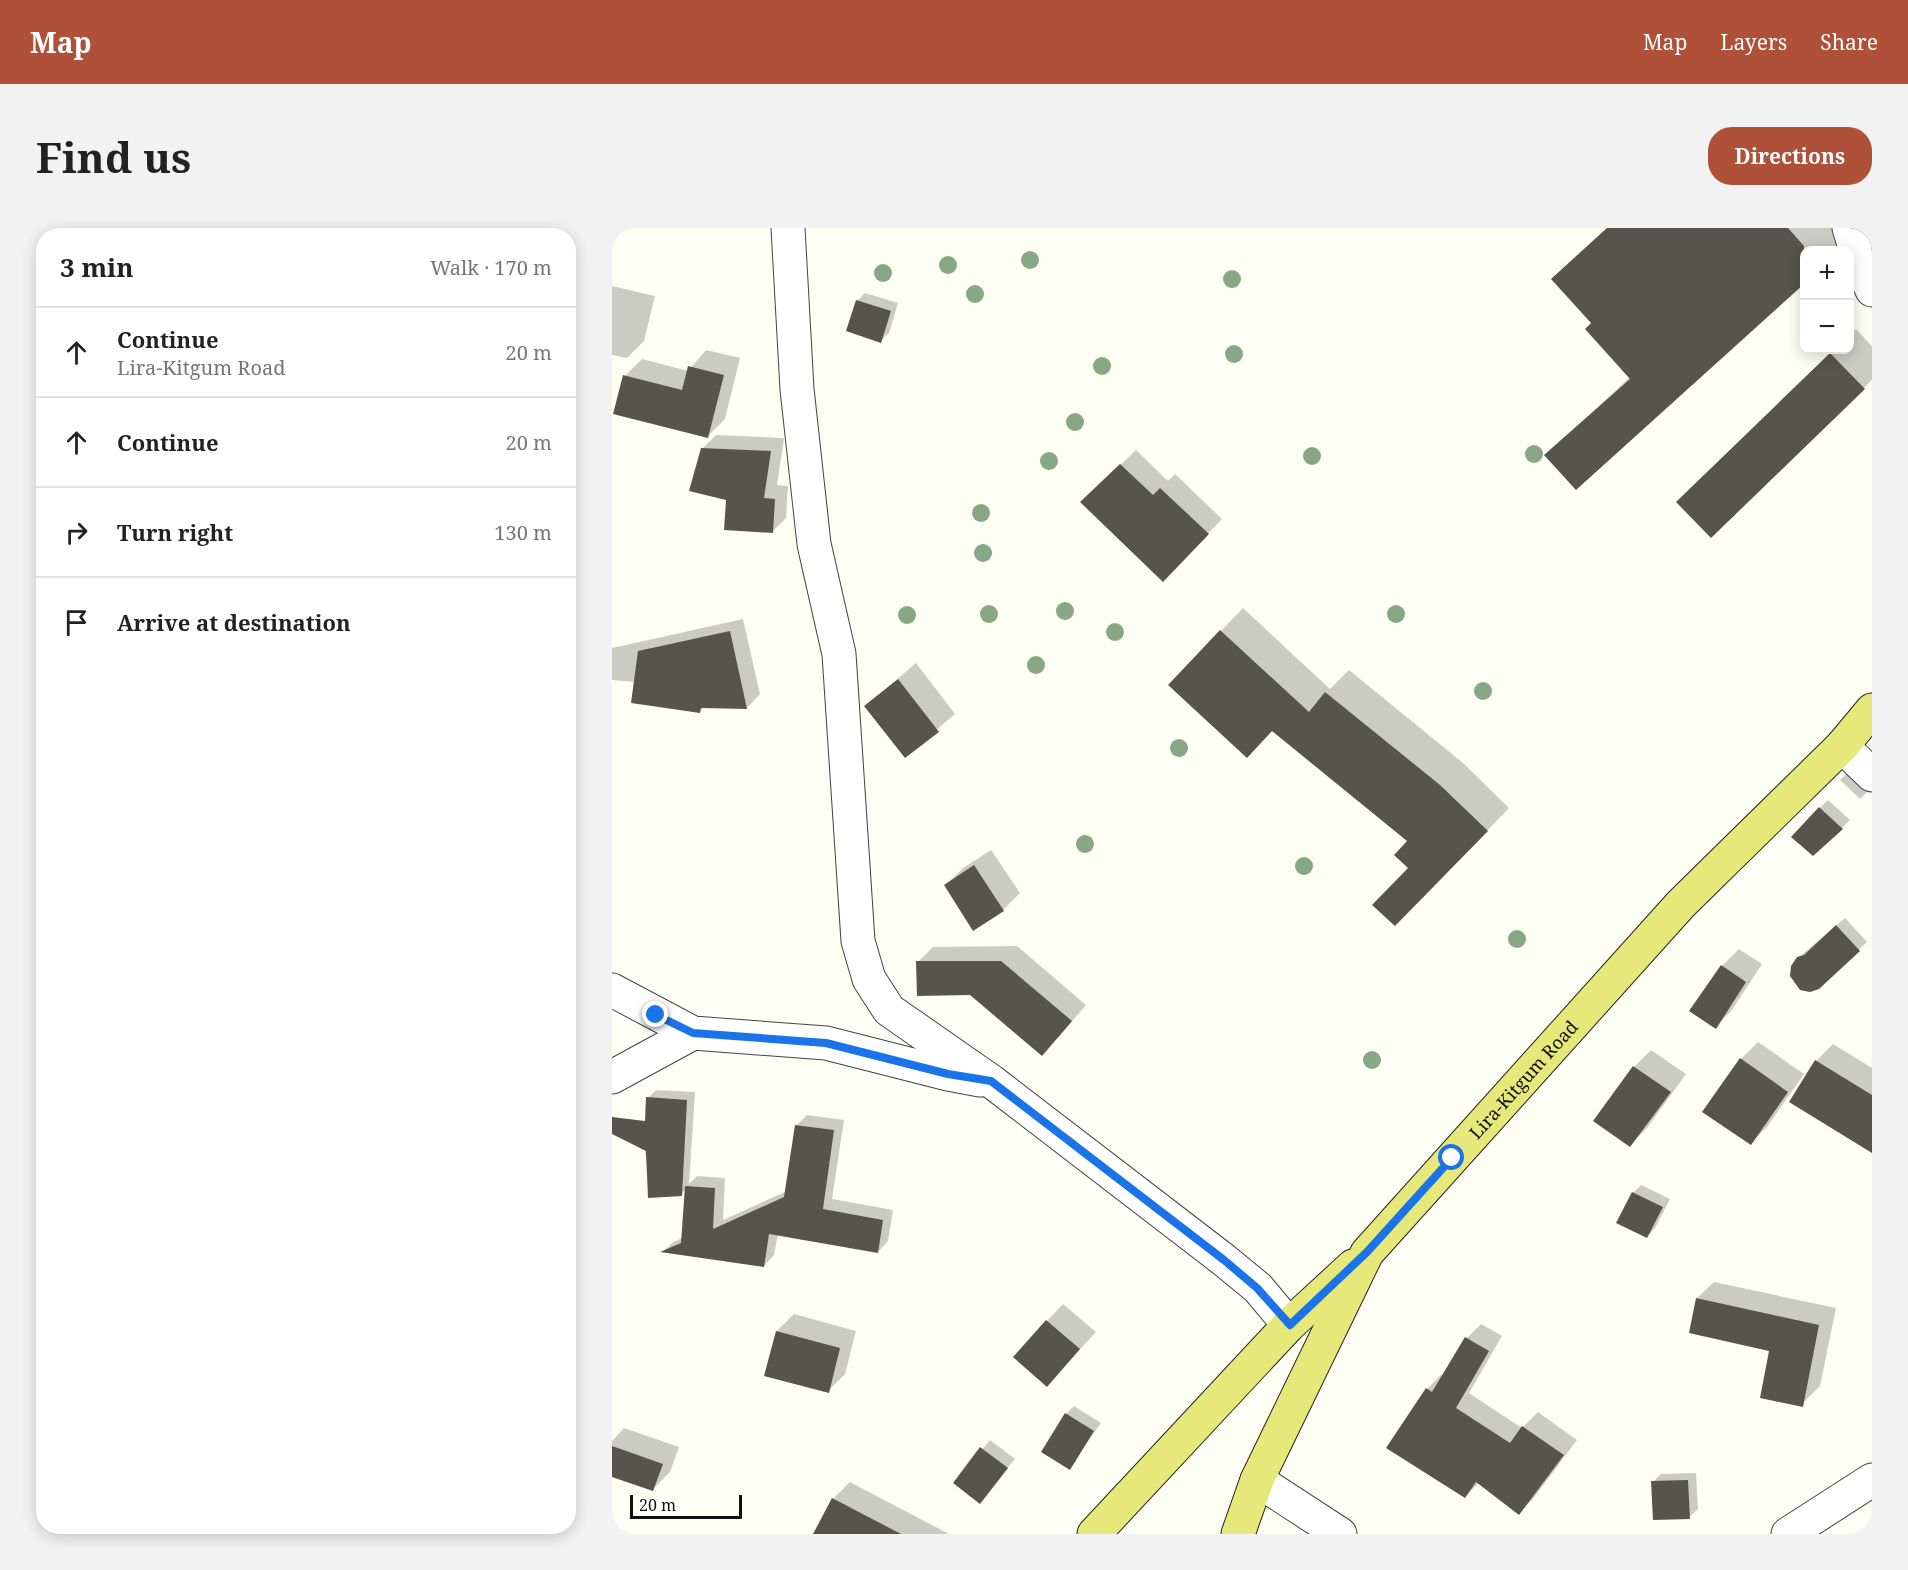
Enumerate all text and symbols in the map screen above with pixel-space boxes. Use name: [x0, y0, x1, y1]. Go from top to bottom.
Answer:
text: Map: [30, 23, 92, 61]
text: Map: [1643, 28, 1687, 56]
text: Layers: [1720, 28, 1787, 56]
text: Share: [1820, 28, 1878, 56]
button: Directions: [1708, 127, 1872, 185]
text: Find us: [36, 128, 191, 185]
map controls: [1800, 246, 1854, 354]
button: +: [1800, 246, 1854, 300]
text: 3 min: [60, 249, 134, 285]
text: Walk · 170 m: [430, 254, 552, 281]
button: −: [1800, 300, 1854, 354]
text: Continue: [117, 324, 219, 354]
icon: ahead: [60, 336, 93, 369]
text: 20 m: [506, 339, 552, 366]
text: Lira-Kitgum Road: [117, 354, 286, 381]
icon: ahead: [60, 426, 93, 459]
text: Continue: [117, 427, 219, 457]
text: 20 m: [506, 429, 552, 456]
icon: right: [60, 516, 93, 549]
text: Turn right: [117, 517, 233, 547]
text: 130 m: [494, 519, 552, 546]
icon: arrive: [60, 606, 93, 639]
text: Arrive at destination: [117, 607, 351, 637]
route end: [642, 1001, 668, 1027]
street label: Lira-Kitgum Road: [1463, 1015, 1583, 1144]
route start: [1438, 1144, 1464, 1170]
scale bar: [630, 1492, 742, 1520]
text: 20 m: [639, 1494, 676, 1516]

